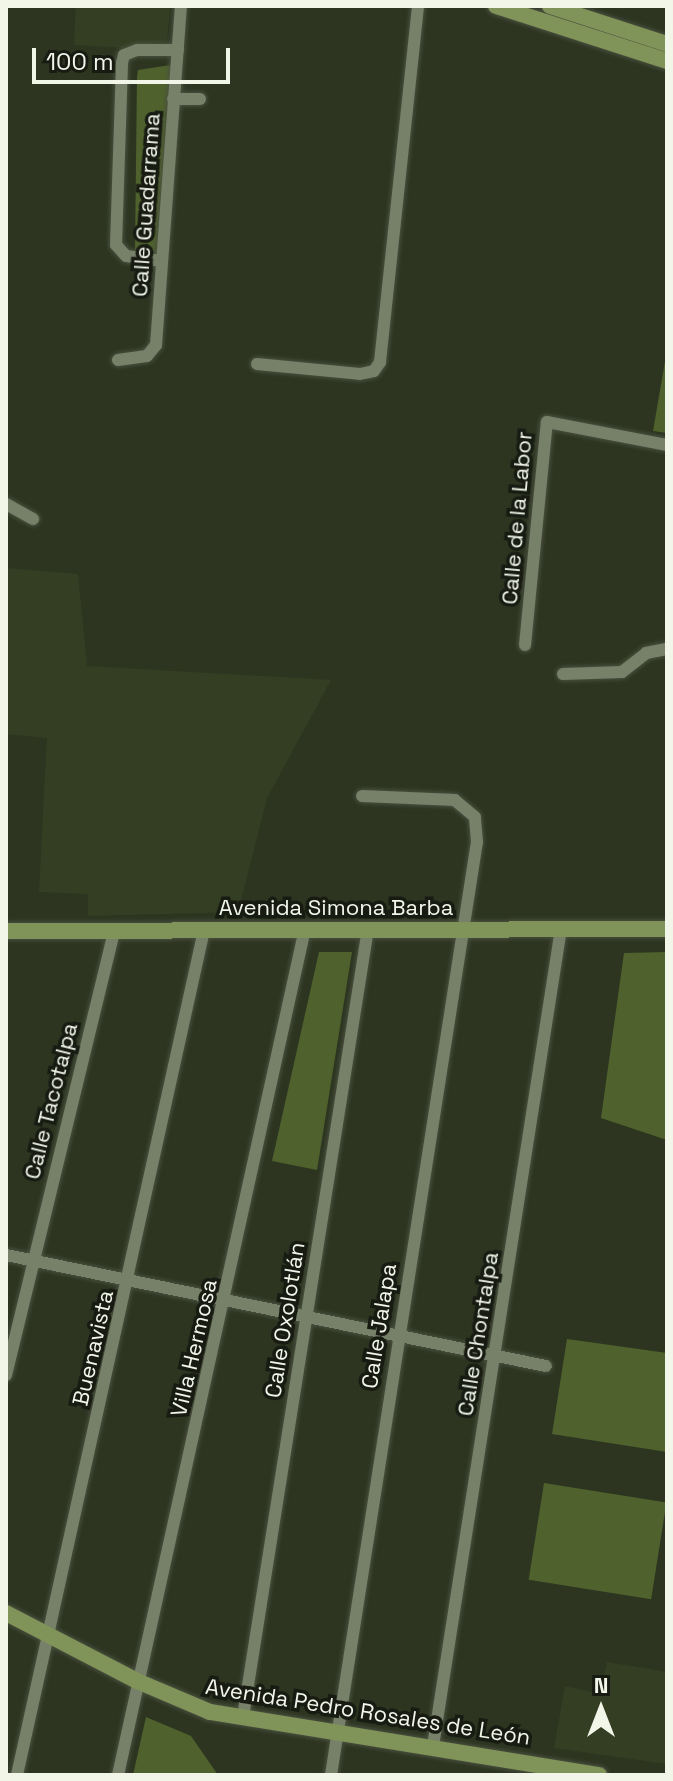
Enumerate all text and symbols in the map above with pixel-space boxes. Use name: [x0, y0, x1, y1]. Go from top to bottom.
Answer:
scale bar: [36, 32, 234, 82]
text: 100 m: [46, 46, 114, 77]
street label: Calle Guadarrama: [126, 112, 166, 298]
street label: Calle de la Labor: [496, 430, 538, 606]
street label: Avenida Simona Barba: [219, 895, 453, 921]
street label: Calle Tacotalpa: [19, 1020, 83, 1182]
street label: Calle Oxolotlán: [260, 1240, 310, 1400]
street label: Calle Chontalpa: [452, 1250, 504, 1418]
street label: Calle Jalapa: [356, 1262, 402, 1390]
street label: Villa Hermosa: [165, 1277, 223, 1419]
street label: Buenavista: [67, 1288, 119, 1408]
north arrow: [561, 1669, 641, 1749]
text: N: [594, 1671, 608, 1699]
street label: Avenida Pedro Rosales de León: [204, 1673, 532, 1751]

